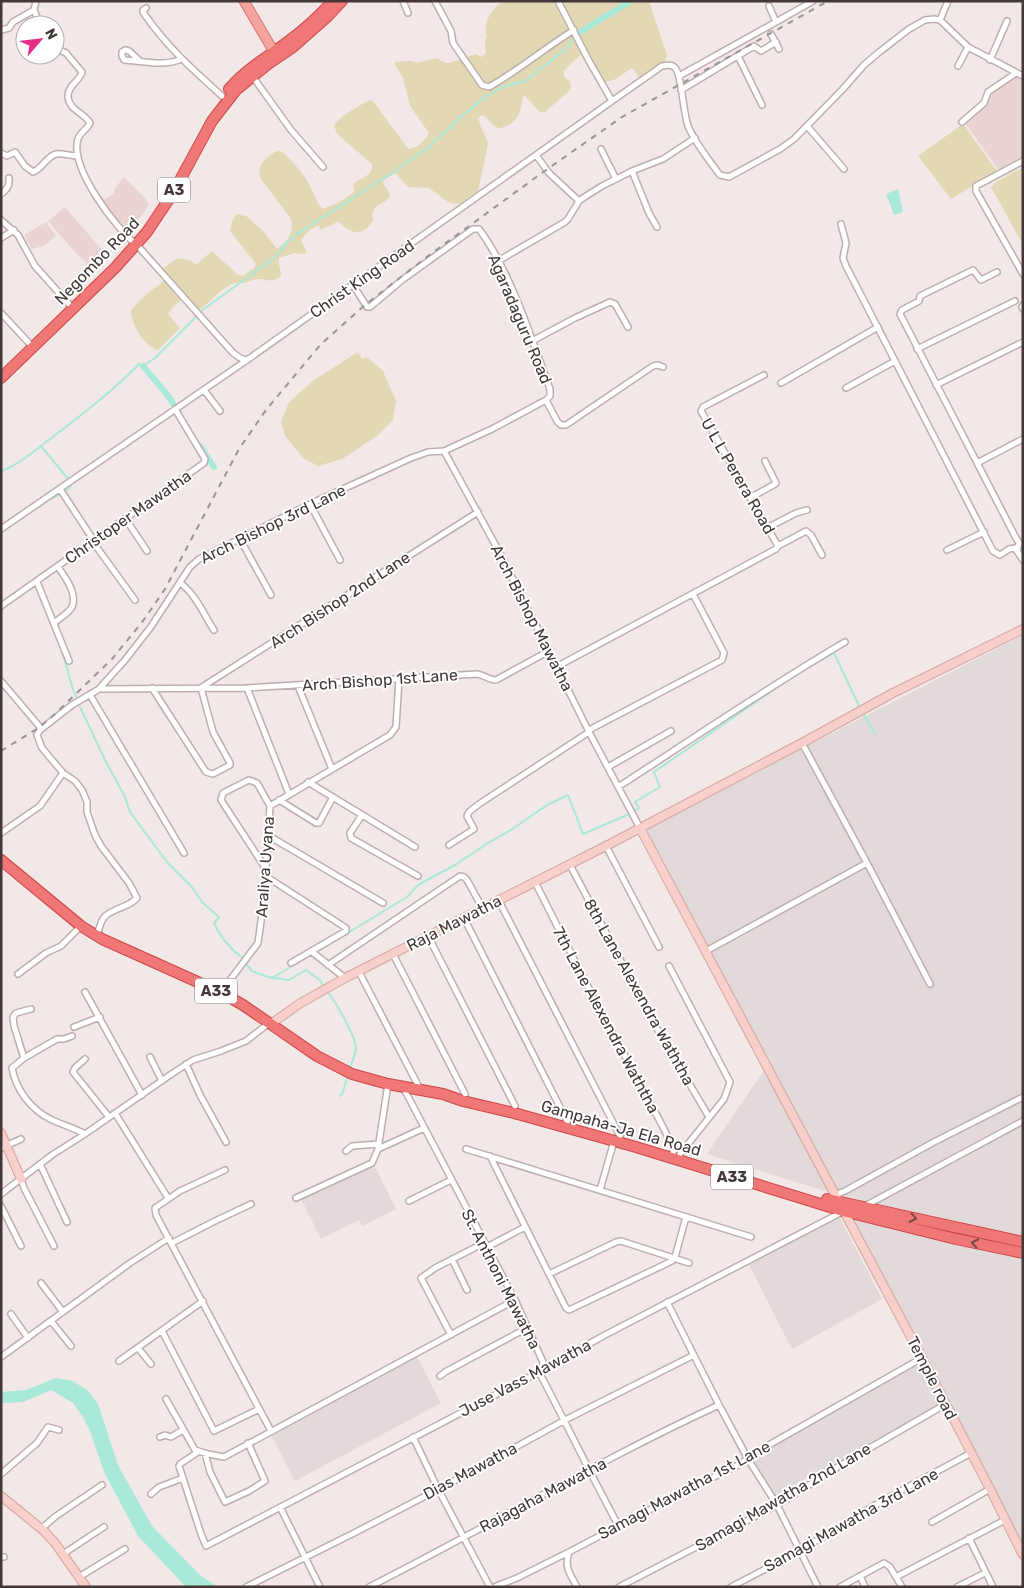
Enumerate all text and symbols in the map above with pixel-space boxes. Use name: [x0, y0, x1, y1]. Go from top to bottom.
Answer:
north arrow: [15, 15, 65, 65]
text: N: [41, 26, 61, 43]
road number: A3: [158, 178, 190, 202]
street label: Negombo Road: [51, 214, 143, 308]
street label: Christ King Road: [306, 236, 418, 322]
street label: Agaradaguru Road: [484, 251, 556, 387]
street label: U L L Perera Road: [697, 415, 779, 537]
street label: Christoper Mawatha: [61, 466, 195, 568]
street label: Arch Bishop 3rd Lane: [197, 480, 349, 568]
street label: Arch Bishop Mawatha: [487, 542, 577, 694]
street label: Arch Bishop 2nd Lane: [266, 548, 414, 652]
street label: Arch Bishop 1st Lane: [302, 665, 458, 695]
street label: Araliya Uyana: [252, 816, 278, 918]
street label: Raja Mawatha: [403, 891, 505, 955]
street label: 8th Lane Alexendra Waththa: [580, 895, 698, 1089]
street label: 7th Lane Alexendra Waththa: [549, 924, 663, 1116]
road number: A33: [195, 978, 237, 1004]
street label: Gampaha-Ja Ela Road: [539, 1096, 703, 1160]
road number: A33: [711, 1164, 753, 1190]
street label: St. Anthoni Mawatha: [457, 1206, 545, 1352]
one-way arrow: [908, 1212, 917, 1223]
one-way arrow: [971, 1238, 979, 1249]
street label: Temple road: [903, 1333, 961, 1423]
street label: Juse Vass Mawatha: [456, 1335, 594, 1421]
street label: Samagi Mawatha 1st Lane: [595, 1436, 773, 1544]
street label: Dias Mawatha: [420, 1438, 520, 1504]
street label: Samagi Mawatha 2nd Lane: [692, 1439, 874, 1555]
street label: Rajagaha Mawatha: [476, 1454, 610, 1536]
street label: Samagi Mawatha 3rd Lane: [761, 1464, 941, 1576]

